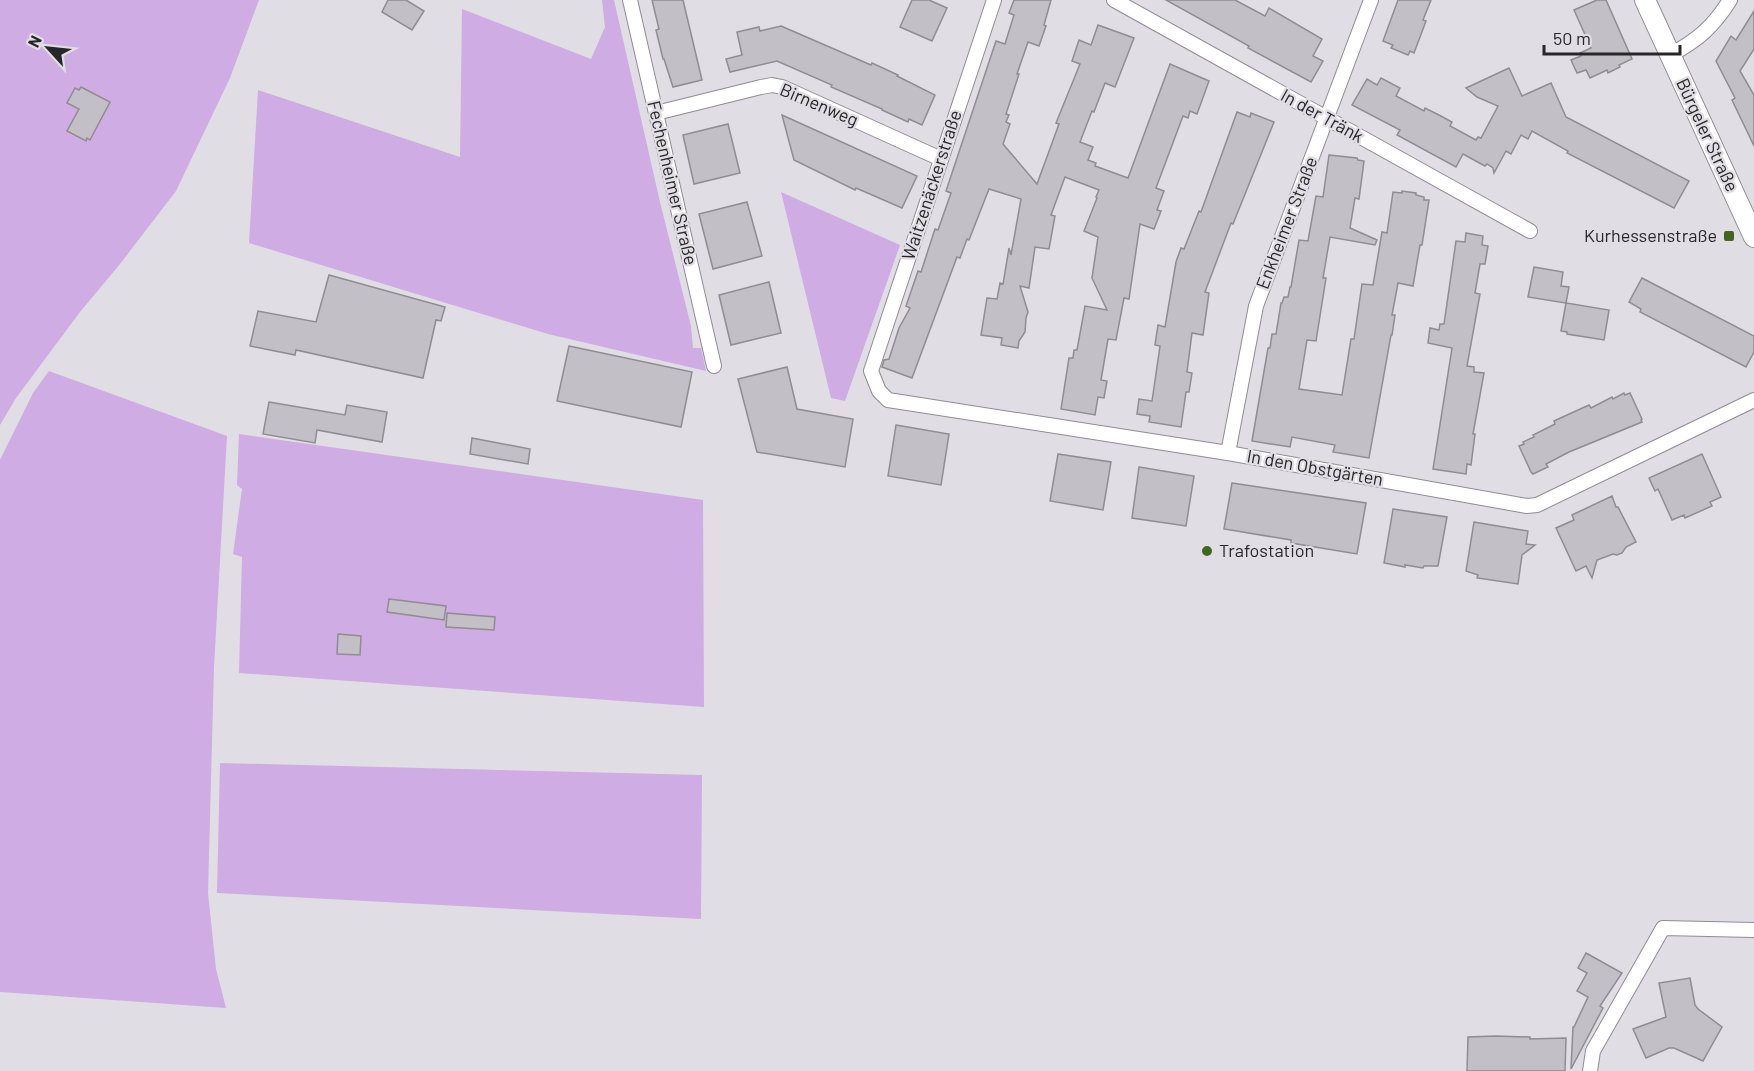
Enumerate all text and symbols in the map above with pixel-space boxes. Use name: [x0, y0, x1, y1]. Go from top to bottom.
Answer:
north arrow: [18, 18, 78, 78]
scale bar: [1544, 18, 1680, 56]
text: 50 m: [1553, 27, 1591, 49]
text: N: [23, 32, 45, 50]
street label: Bürgeler Straße: [1672, 74, 1744, 195]
street label: Birnenweg: [777, 78, 862, 130]
street label: In der Tränk: [1277, 83, 1368, 147]
street label: Fechenheimer Straße: [643, 98, 703, 267]
street label: Waitzenäckerstraße: [896, 107, 966, 262]
street label: Enkheimer Straße: [1251, 153, 1321, 292]
place label: Kurhessenstraße: [1584, 224, 1717, 246]
marker: Kurhessenstraße: [1722, 229, 1736, 243]
street label: In den Obstgärten: [1245, 444, 1385, 490]
place label: Trafostation: [1219, 539, 1314, 561]
marker: Trafostation: [1200, 544, 1214, 558]

